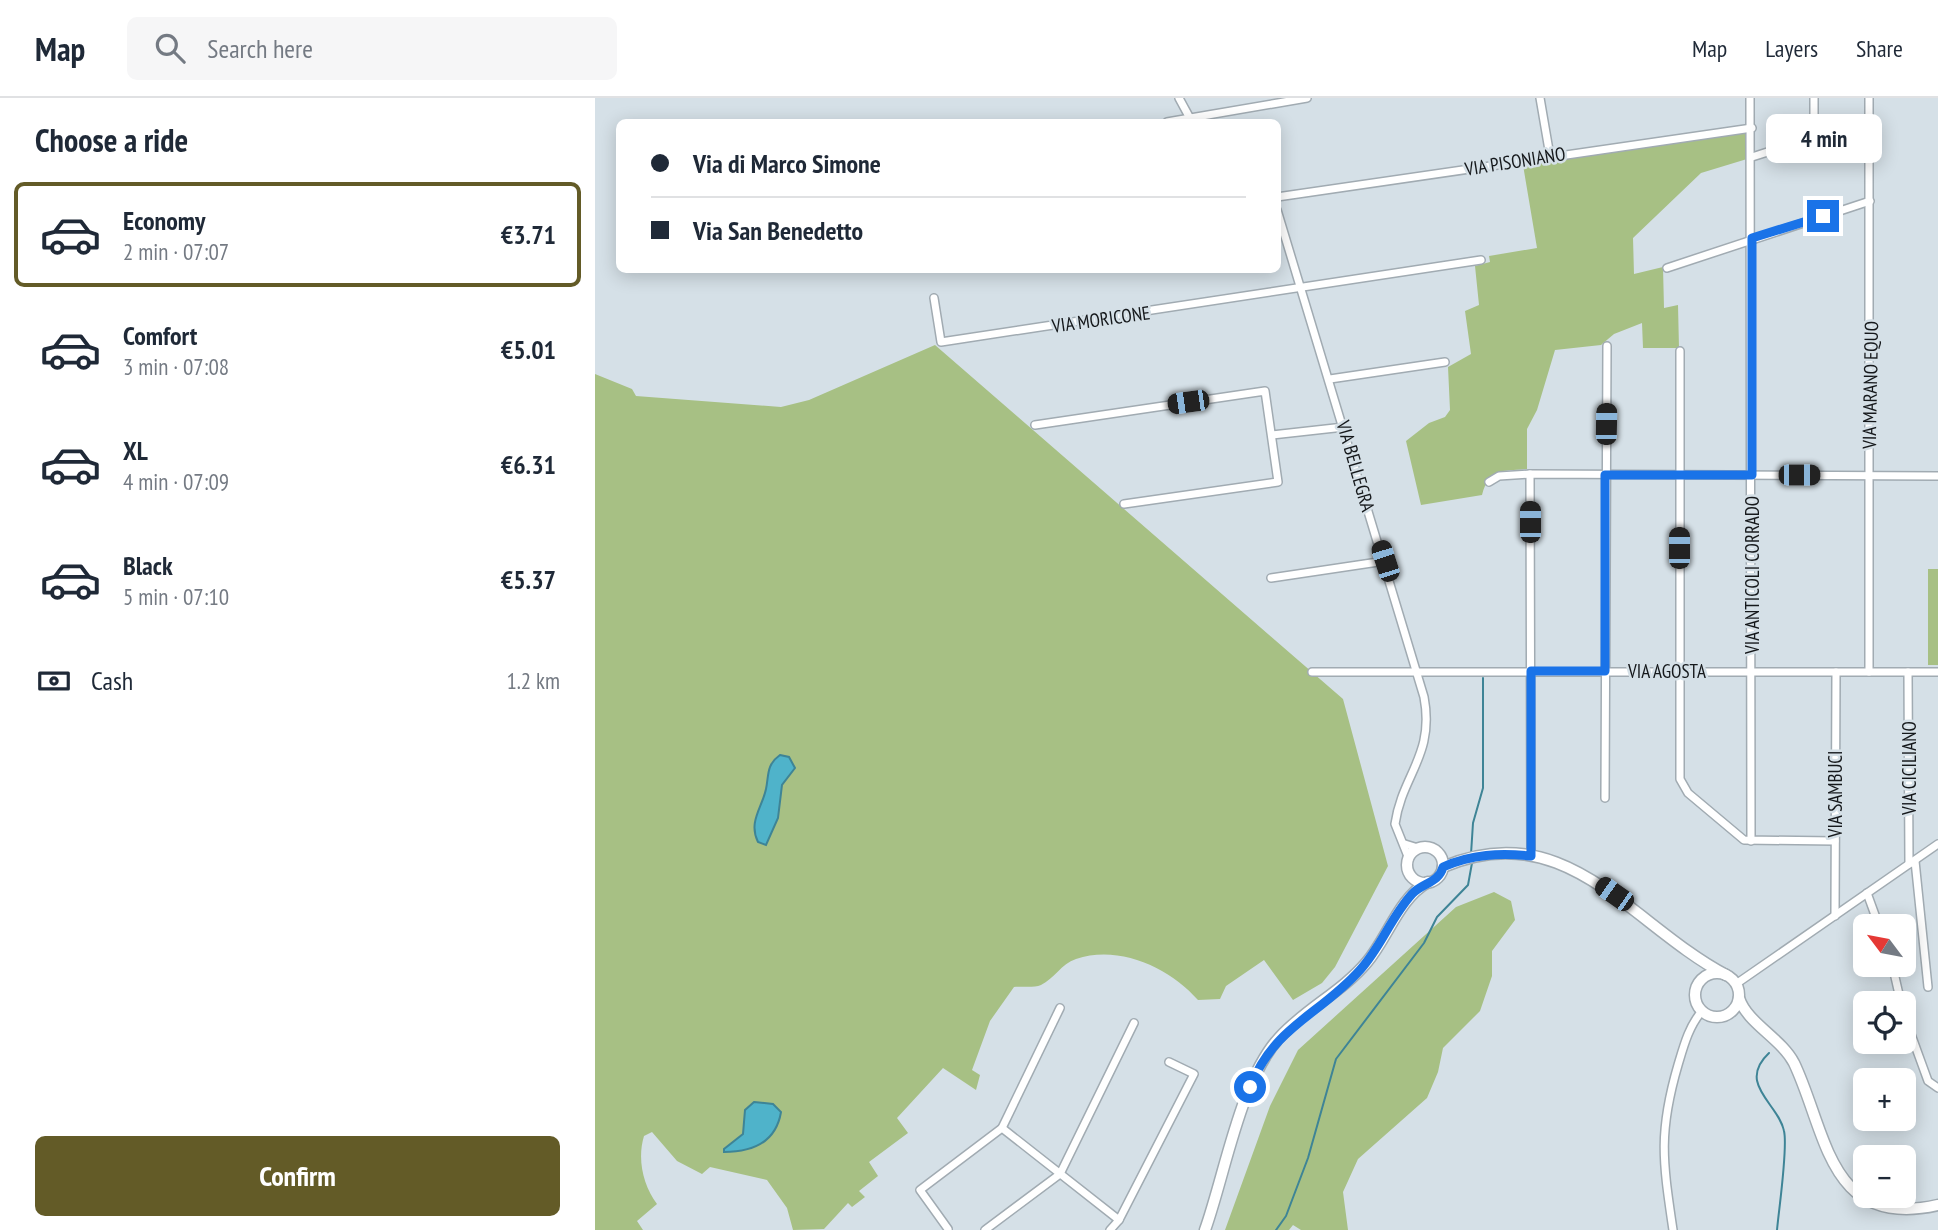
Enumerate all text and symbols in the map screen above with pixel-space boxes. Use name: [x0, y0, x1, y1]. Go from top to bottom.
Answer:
search box: [127, 17, 617, 80]
text: Map: [35, 27, 85, 70]
icon: search: [151, 29, 189, 67]
text: Search here: [207, 32, 313, 65]
text: Map: [1692, 33, 1727, 64]
text: Layers: [1765, 33, 1818, 64]
text: Share: [1856, 33, 1903, 64]
callout: 4 min: [1765, 115, 1881, 164]
text: Choose a ride: [35, 119, 188, 161]
text: 4 min: [1801, 124, 1847, 153]
street label: VIA PISONIANO: [1462, 141, 1567, 181]
text: Via di Marco Simone: [693, 147, 881, 180]
route end: [1807, 200, 1839, 232]
icon: car: [39, 203, 102, 266]
text: Economy: [123, 204, 205, 237]
text: Via San Benedetto: [693, 214, 863, 247]
text: €3.71: [501, 218, 556, 251]
text: 2 min · 07:07: [123, 237, 229, 266]
street label: VIA MORICONE: [1049, 300, 1152, 338]
icon: car: [39, 318, 102, 381]
text: Comfort: [123, 319, 197, 352]
street label: VIA MARANO EQUO: [1857, 321, 1883, 450]
text: €5.01: [501, 333, 556, 366]
text: 3 min · 07:08: [123, 352, 229, 381]
car: [1166, 389, 1211, 415]
car: [1596, 403, 1617, 445]
street label: VIA BELLEGRA: [1331, 417, 1380, 514]
icon: car: [39, 433, 102, 496]
text: XL: [123, 434, 148, 467]
text: €6.31: [501, 448, 556, 481]
car: [1779, 465, 1821, 486]
text: 4 min · 07:09: [123, 467, 229, 496]
street label: VIA ANTICOLI CORRADO: [1740, 496, 1764, 655]
car: [1520, 501, 1541, 543]
car: [1669, 527, 1690, 569]
car: [1369, 538, 1402, 584]
icon: car: [39, 548, 102, 611]
text: Black: [123, 549, 173, 582]
text: €5.37: [501, 563, 556, 596]
text: 5 min · 07:10: [123, 582, 229, 611]
street label: VIA AGOSTA: [1627, 659, 1706, 683]
icon: cash: [35, 662, 73, 700]
text: Cash: [91, 664, 133, 697]
text: 1.2 km: [506, 666, 560, 695]
street label: VIA CICILIANO: [1897, 721, 1921, 816]
street label: VIA SAMBUCI: [1823, 751, 1847, 838]
car: [1591, 873, 1638, 915]
north arrow: [1853, 914, 1916, 976]
map controls: [1853, 914, 1916, 1208]
button: locate: [1853, 991, 1916, 1054]
button: +: [1853, 1068, 1916, 1131]
route start: [1234, 1071, 1266, 1103]
button: Confirm: [35, 1136, 560, 1216]
button: −: [1853, 1145, 1916, 1208]

